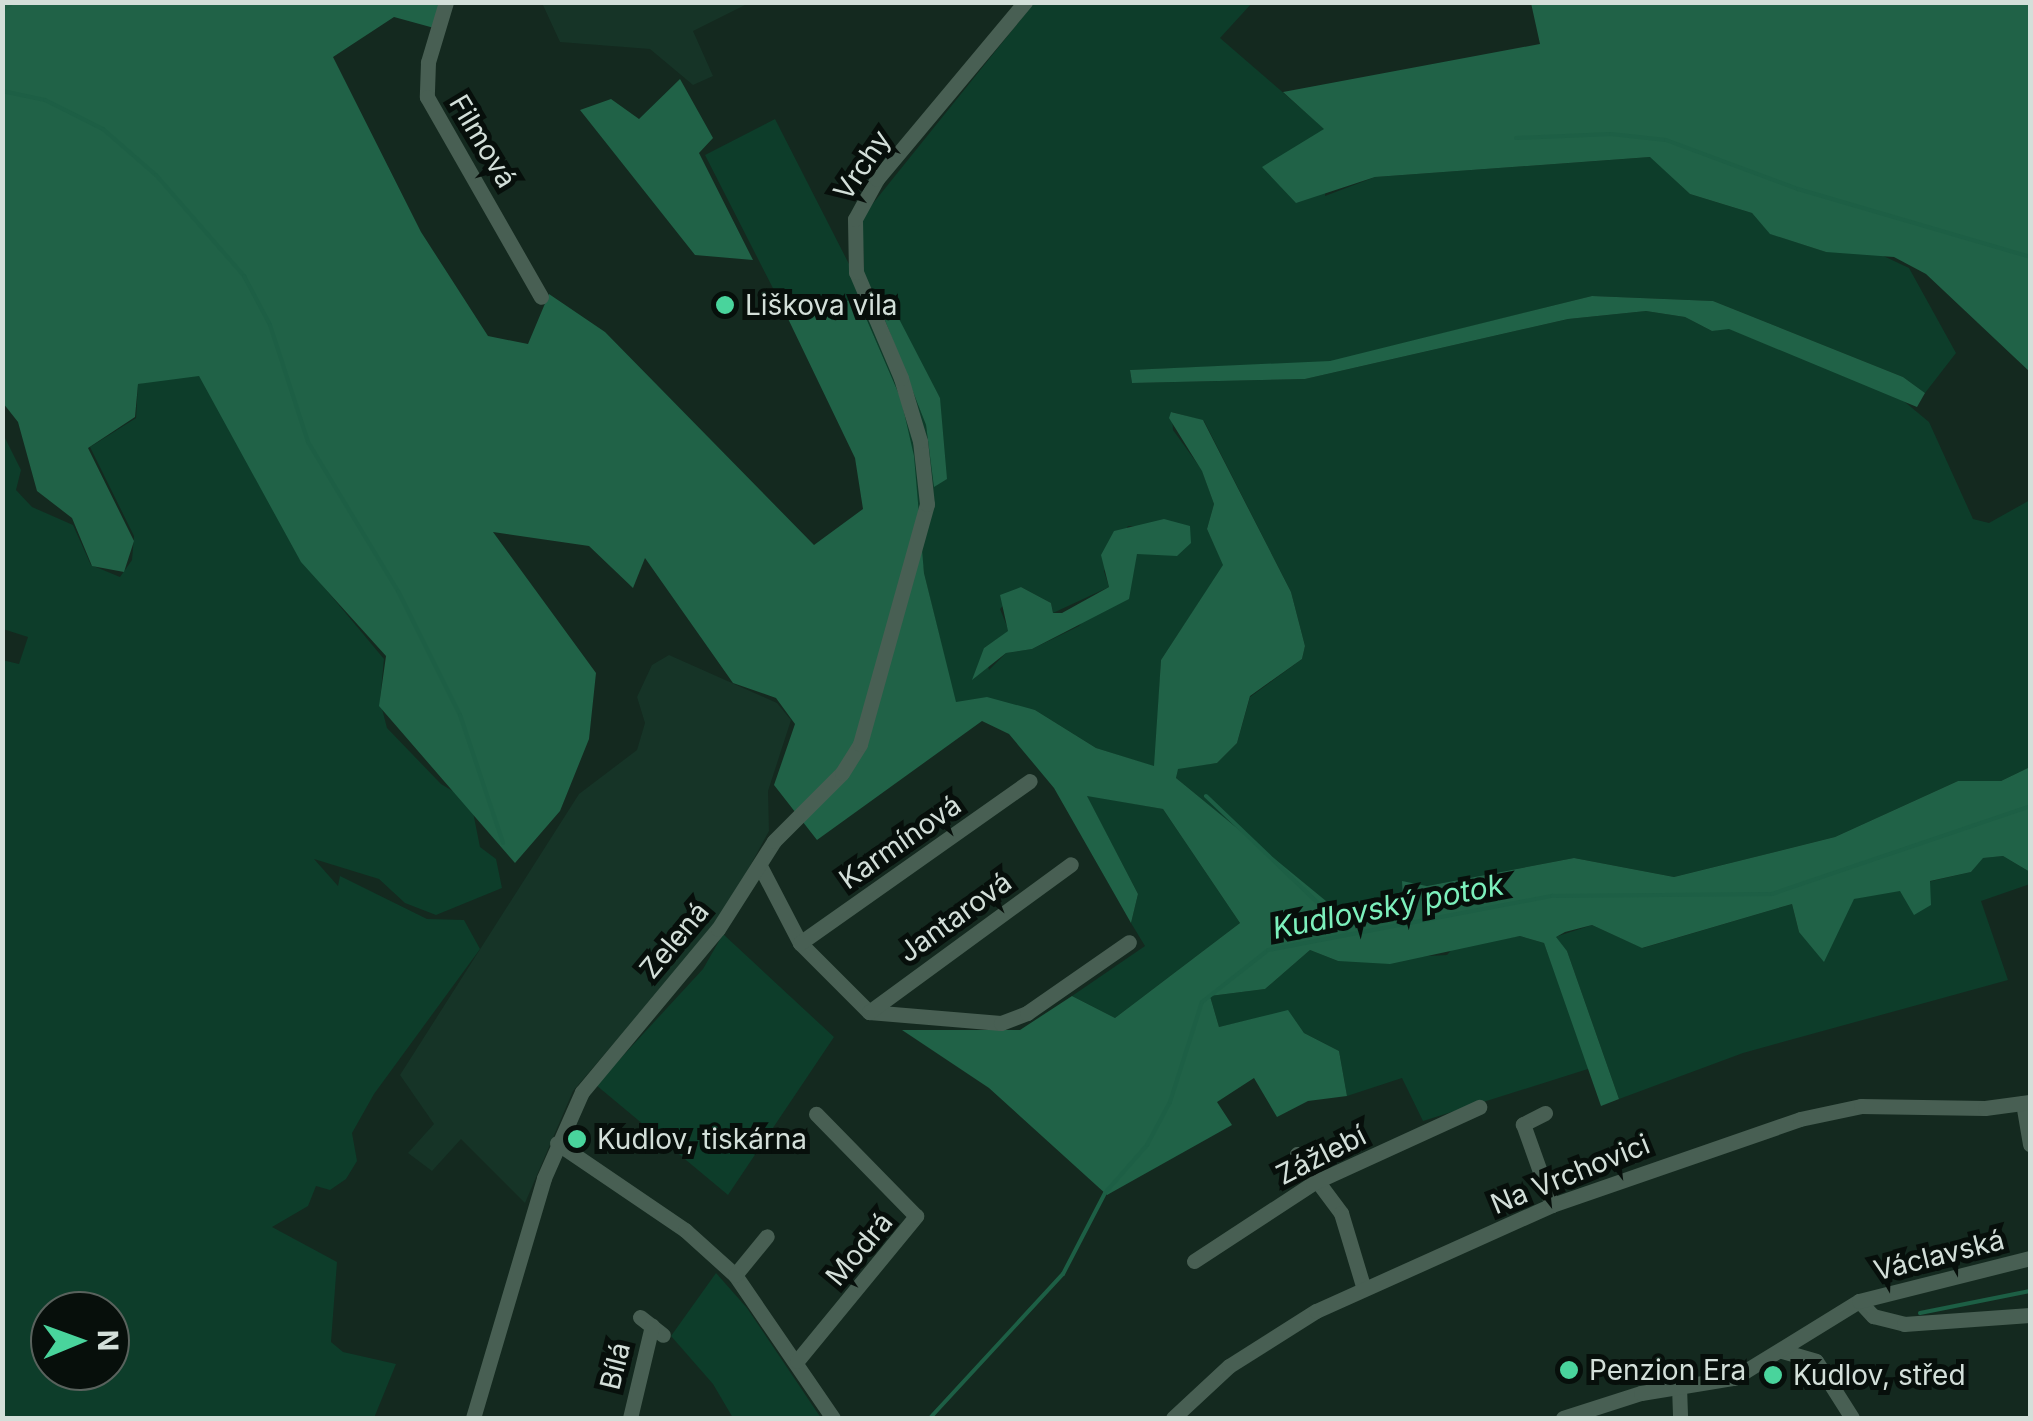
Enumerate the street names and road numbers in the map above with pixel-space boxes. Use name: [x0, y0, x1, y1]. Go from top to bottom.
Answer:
street label: Filmová: [442, 89, 524, 193]
street label: Vrchy: [826, 124, 898, 206]
street label: Karmínová: [833, 788, 967, 896]
street label: Jantarová: [892, 865, 1018, 969]
street label: Zelená: [632, 895, 716, 985]
street label: Zážlebí: [1271, 1118, 1371, 1192]
street label: Na Vrchovici: [1486, 1127, 1654, 1221]
street label: Modrá: [819, 1205, 899, 1293]
street label: Václavská: [1870, 1223, 2008, 1287]
street label: Bílá: [593, 1339, 637, 1393]

